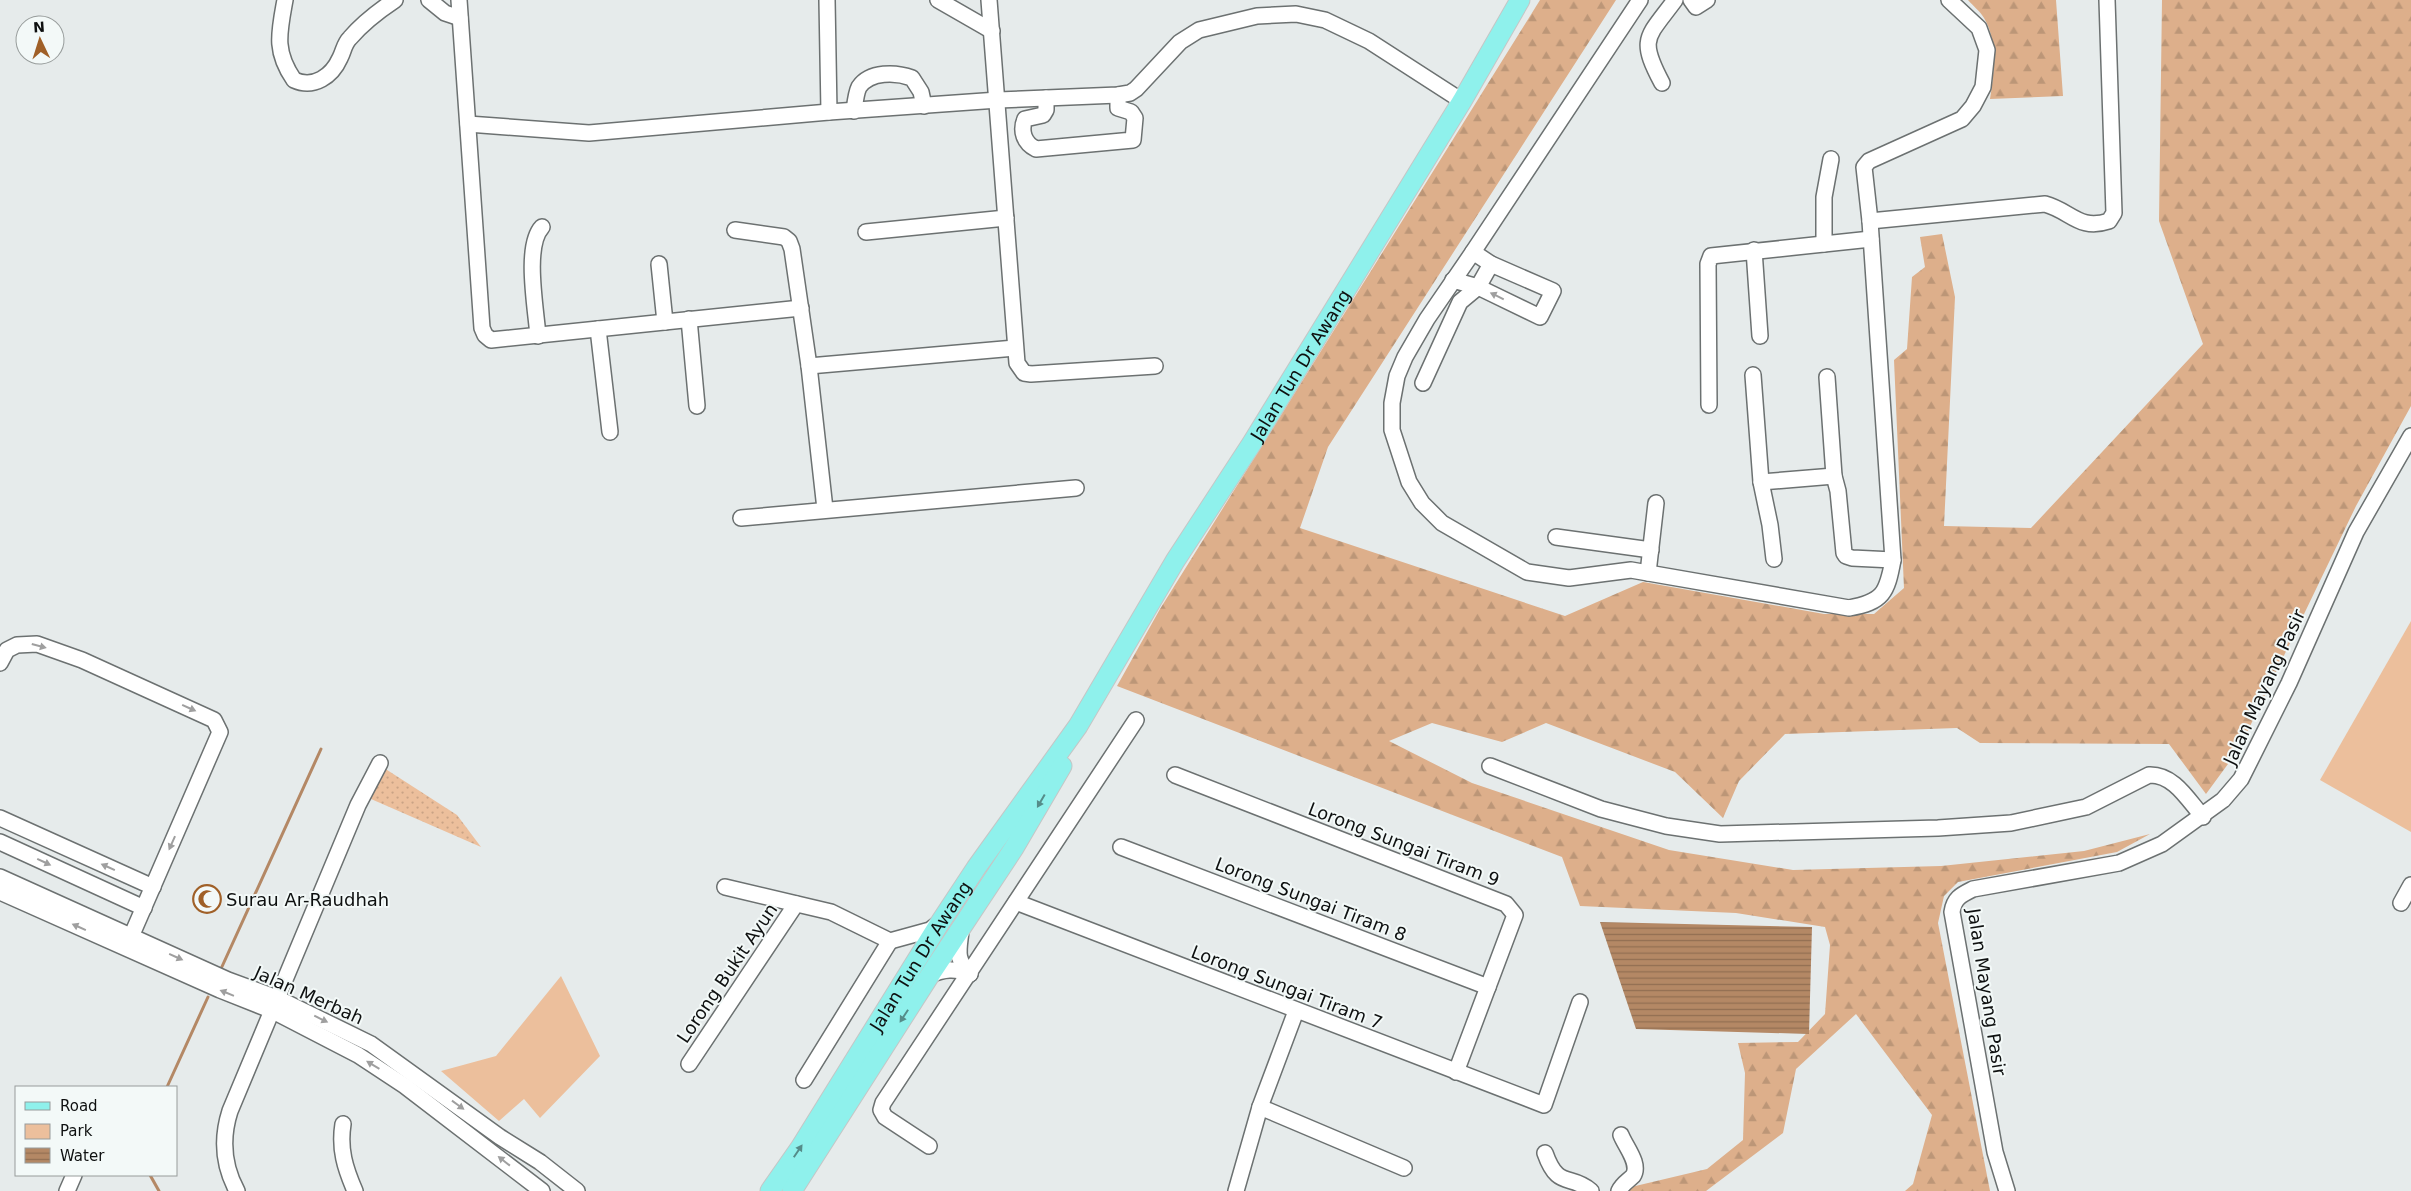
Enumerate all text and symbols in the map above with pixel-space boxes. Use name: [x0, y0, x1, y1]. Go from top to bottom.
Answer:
north arrow: [15, 15, 65, 65]
text: N: [33, 19, 45, 35]
street label: Jalan Tun Dr Awang: [1245, 285, 1354, 445]
one-way arrow: [1490, 292, 1504, 300]
street label: Jalan Mayang Pasir: [2218, 605, 2310, 769]
one-way arrow: [32, 642, 47, 650]
one-way arrow: [182, 705, 196, 713]
one-way arrow: [1037, 794, 1046, 808]
street label: Lorong Sungai Tiram 9: [1305, 798, 1503, 890]
one-way arrow: [168, 836, 176, 850]
street label: Lorong Sungai Tiram 8: [1212, 853, 1410, 945]
one-way arrow: [37, 858, 51, 866]
one-way arrow: [101, 863, 115, 871]
street label: Jalan Tun Dr Awang: [864, 877, 975, 1036]
mosque icon: Surau Ar-Raudhah: [192, 884, 222, 914]
place label: Surau Ar-Raudhah: [226, 889, 389, 910]
street label: Lorong Bukit Ayun: [672, 899, 782, 1047]
street label: Jalan Mayang Pasir: [1963, 906, 2011, 1078]
one-way arrow: [72, 923, 86, 931]
street label: Lorong Sungai Tiram 7: [1188, 941, 1386, 1033]
one-way arrow: [169, 953, 183, 961]
street label: Jalan Merbah: [250, 961, 367, 1028]
one-way arrow: [219, 989, 234, 997]
one-way arrow: [899, 1009, 909, 1023]
one-way arrow: [314, 1015, 328, 1023]
one-way arrow: [367, 1060, 380, 1069]
legend: [15, 1086, 178, 1176]
text: Road: [60, 1097, 98, 1115]
one-way arrow: [451, 1100, 465, 1110]
text: Park: [60, 1122, 93, 1140]
one-way arrow: [793, 1144, 803, 1158]
text: Water: [60, 1147, 105, 1165]
one-way arrow: [497, 1156, 511, 1166]

